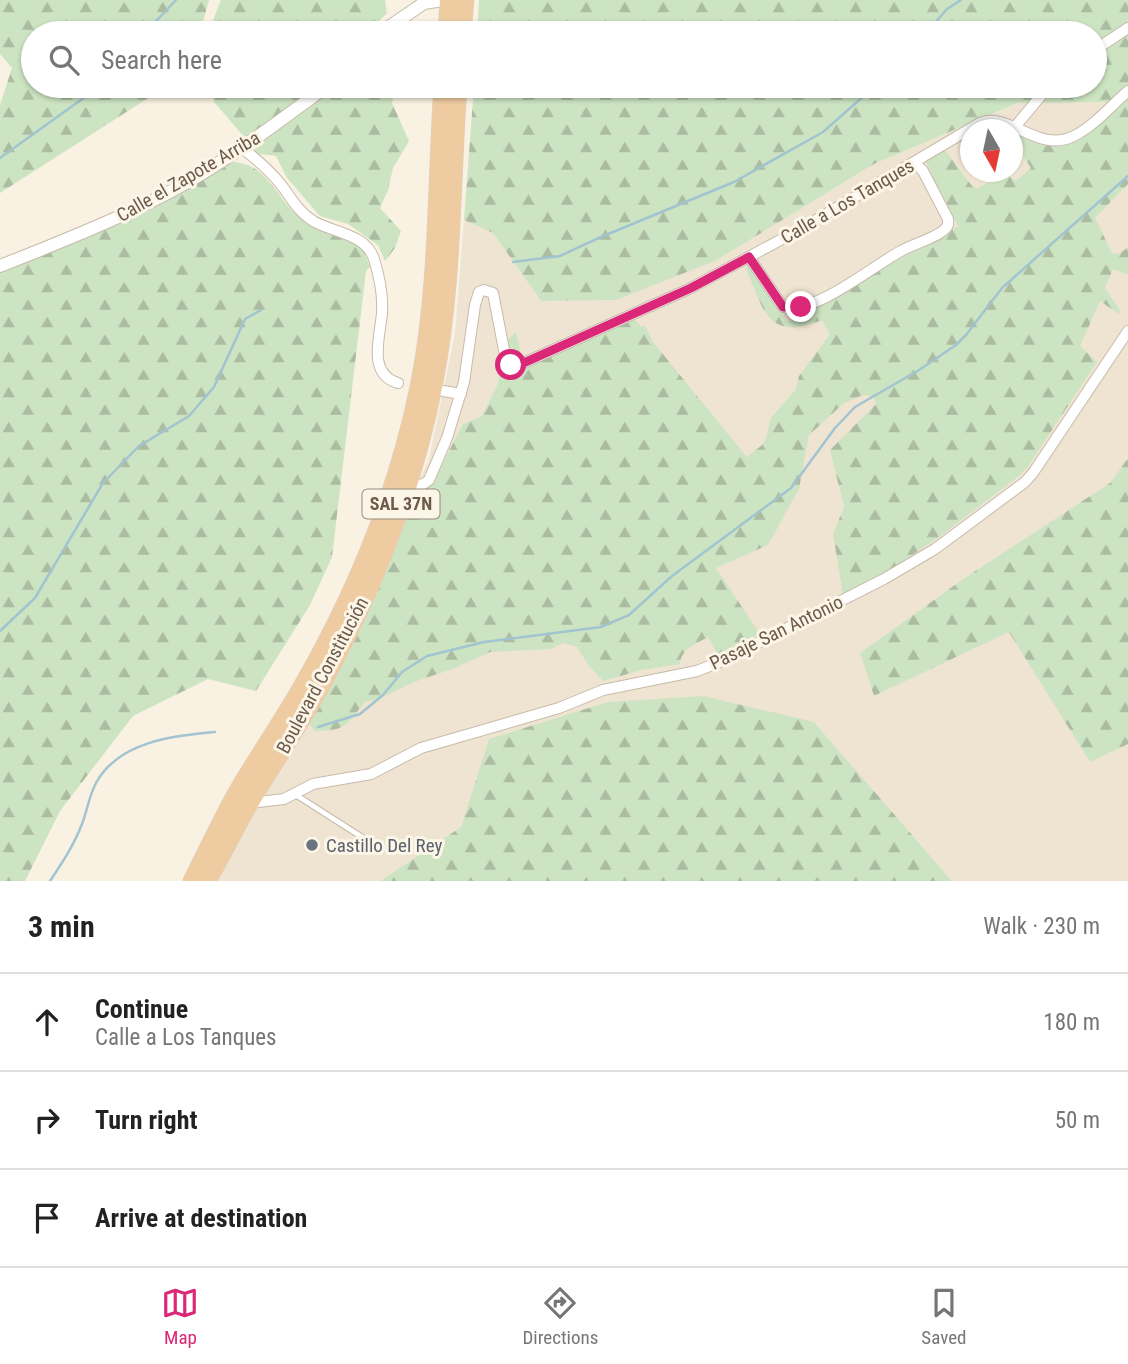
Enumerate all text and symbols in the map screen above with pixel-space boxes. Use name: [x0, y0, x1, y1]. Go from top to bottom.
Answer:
search box: [21, 21, 1107, 98]
icon: search: [45, 41, 83, 79]
text: Search here: [101, 45, 222, 75]
north arrow: [960, 119, 1023, 182]
street label: Calle el Zapote Arriba: [112, 126, 264, 227]
street label: Calle a Los Tanques: [777, 154, 918, 249]
route end: [785, 291, 816, 322]
route start: [495, 349, 526, 380]
road number: SAL 37N: [362, 490, 440, 518]
street label: Pasaje San Antonio: [706, 590, 847, 675]
street label: Boulevard Constitución: [272, 593, 373, 757]
place label: Castillo Del Rey: [326, 834, 442, 857]
marker: Castillo Del Rey: [304, 837, 320, 853]
text: 3 min: [28, 909, 95, 944]
text: Walk · 230 m: [983, 913, 1100, 940]
text: Continue: [95, 994, 188, 1024]
icon: ahead: [28, 1003, 66, 1041]
text: 180 m: [1043, 1009, 1100, 1036]
text: Calle a Los Tanques: [95, 1024, 277, 1051]
icon: right: [28, 1101, 66, 1139]
text: Turn right: [95, 1105, 197, 1135]
text: 50 m: [1055, 1107, 1100, 1134]
icon: arrive: [28, 1199, 66, 1237]
text: Arrive at destination: [95, 1203, 307, 1233]
tab: Map: [161, 1284, 199, 1349]
tab: Directions: [522, 1284, 598, 1349]
tab: Saved: [921, 1284, 967, 1349]

